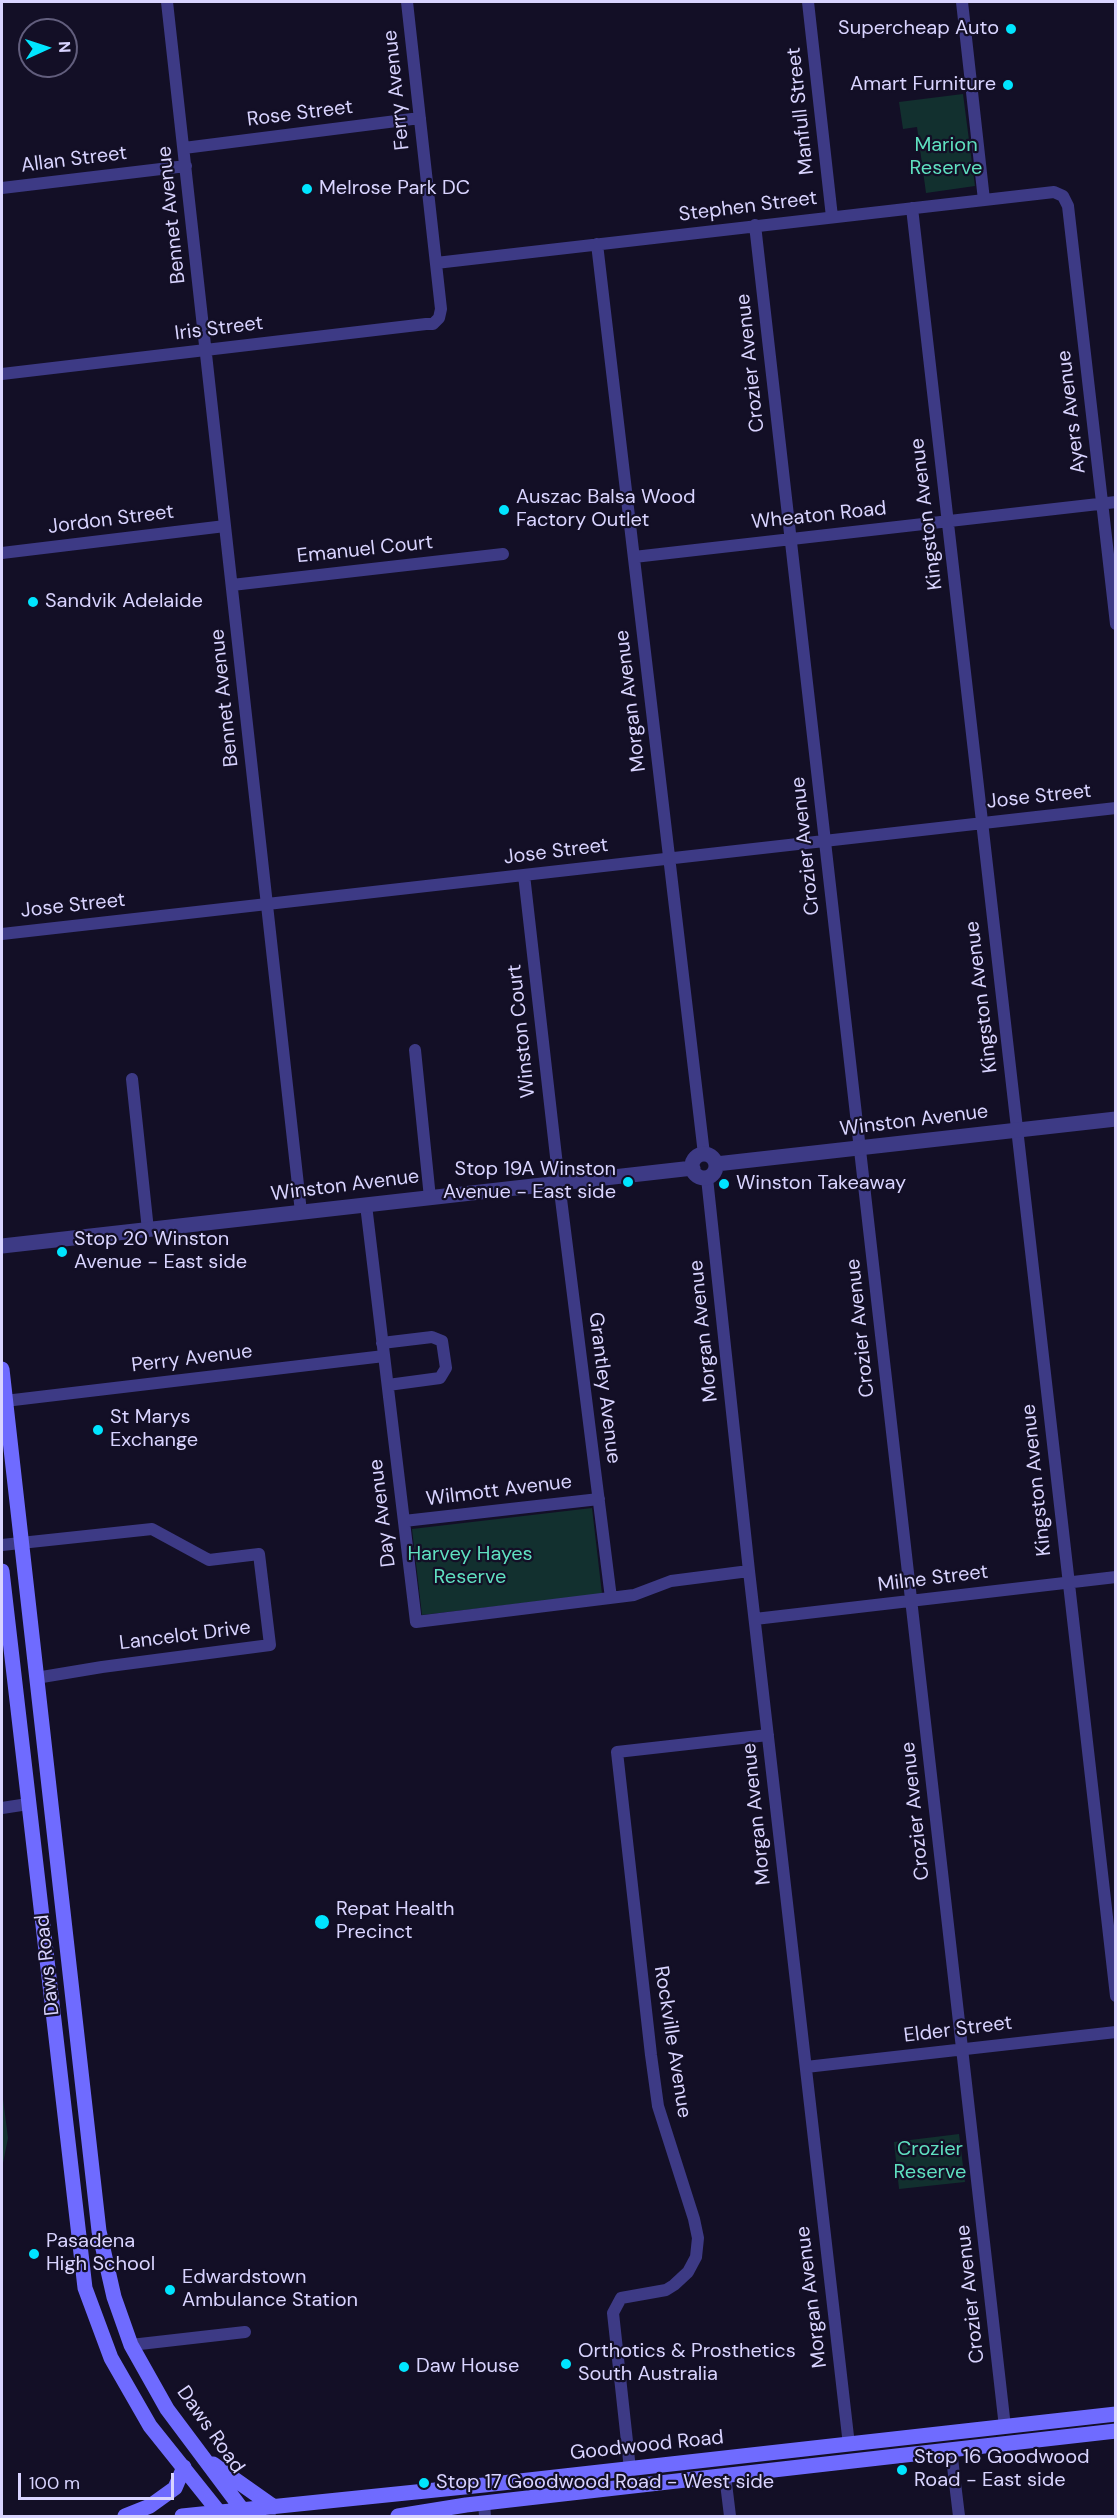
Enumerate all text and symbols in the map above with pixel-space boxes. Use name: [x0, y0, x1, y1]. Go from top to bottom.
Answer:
place label: Supercheap Auto: [838, 17, 999, 41]
north arrow: [18, 18, 78, 78]
marker: Supercheap Auto: [1004, 22, 1018, 36]
street label: Ferry Avenue: [379, 29, 415, 151]
text: N: [54, 41, 75, 54]
street label: Manfull Street: [782, 46, 820, 176]
place label: Amart Furniture: [850, 73, 996, 97]
marker: Amart Furniture: [1001, 78, 1015, 92]
street label: Rose Street: [246, 96, 354, 132]
park label: Marion Reserve: [910, 134, 982, 181]
street label: Allan Street: [20, 142, 128, 178]
street label: Bennet Avenue: [153, 145, 191, 285]
place label: Melrose Park DC: [319, 177, 470, 201]
marker: Melrose Park DC: [300, 182, 314, 196]
street label: Stephen Street: [677, 187, 819, 227]
street label: Crozier Avenue: [732, 293, 770, 433]
street label: Iris Street: [173, 312, 265, 346]
street label: Ayers Avenue: [1053, 349, 1091, 475]
street label: Kingston Avenue: [906, 437, 948, 591]
place label: Auszac Balsa Wood Factory Outlet: [516, 486, 696, 533]
street label: Wheaton Road: [750, 497, 888, 535]
street label: Jordon Street: [47, 500, 175, 540]
marker: Auszac Balsa Wood Factory Outlet: [497, 503, 511, 517]
street label: Emanuel Court: [296, 531, 434, 569]
place label: Sandvik Adelaide: [45, 590, 203, 614]
marker: Sandvik Adelaide: [26, 595, 40, 609]
street label: Bennet Avenue: [206, 628, 244, 768]
street label: Morgan Avenue: [610, 629, 652, 773]
street label: Crozier Avenue: [787, 776, 825, 916]
street label: Jose Street: [985, 780, 1093, 814]
street label: Jose Street: [502, 834, 610, 870]
street label: Jose Street: [19, 889, 127, 923]
street label: Kingston Avenue: [961, 920, 1003, 1074]
street label: Winston Court: [503, 963, 541, 1099]
street label: Winston Avenue: [838, 1100, 990, 1142]
place label: Stop 19A Winston Avenue - East side: [443, 1158, 616, 1205]
street label: Winston Avenue: [269, 1165, 421, 1207]
place label: Winston Takeaway: [736, 1172, 906, 1196]
marker: Stop 19A Winston Avenue - East side: [621, 1175, 635, 1189]
marker: Winston Takeaway: [717, 1177, 731, 1191]
place label: Stop 20 Winston Avenue - East side: [74, 1228, 247, 1275]
marker: Stop 20 Winston Avenue - East side: [55, 1245, 69, 1259]
street label: Crozier Avenue: [842, 1258, 880, 1398]
street label: Morgan Avenue: [685, 1259, 723, 1403]
street label: Grantley Avenue: [583, 1311, 625, 1465]
street label: Perry Avenue: [130, 1340, 254, 1378]
street label: Kingston Avenue: [1017, 1403, 1057, 1557]
place label: St Marys Exchange: [110, 1406, 198, 1453]
marker: St Marys Exchange: [91, 1423, 105, 1437]
street label: Day Avenue: [364, 1458, 402, 1568]
street label: Wilmott Avenue: [425, 1470, 573, 1512]
park label: Harvey Hayes Reserve: [407, 1543, 533, 1590]
street label: Milne Street: [876, 1560, 990, 1598]
street label: Lancelot Drive: [118, 1616, 252, 1656]
street label: Crozier Avenue: [897, 1741, 935, 1881]
street label: Morgan Avenue: [738, 1742, 776, 1886]
place label: Repat Health Precinct: [336, 1898, 455, 1945]
street label: Daws Road: [31, 1913, 65, 2017]
marker: Repat Health Precinct: [313, 1913, 331, 1931]
street label: Rockville Avenue: [648, 1964, 696, 2120]
street label: Elder Street: [902, 2011, 1014, 2049]
park label: Crozier Reserve: [894, 2138, 966, 2185]
street label: Crozier Avenue: [952, 2224, 990, 2364]
street label: Morgan Avenue: [791, 2225, 833, 2369]
place label: Pasadena High School: [46, 2230, 155, 2277]
marker: Pasadena High School: [27, 2247, 41, 2261]
place label: Edwardstown Ambulance Station: [182, 2266, 358, 2313]
marker: Edwardstown Ambulance Station: [163, 2283, 177, 2297]
place label: Orthotics & Prosthetics South Australia: [578, 2340, 796, 2387]
place label: Daw House: [416, 2355, 519, 2379]
marker: Orthotics & Prosthetics South Australia: [559, 2357, 573, 2371]
marker: Daw House: [397, 2360, 411, 2374]
street label: Daws Road: [171, 2381, 249, 2479]
street label: Goodwood Road: [569, 2426, 725, 2466]
place label: Stop 16 Goodwood Road - East side: [914, 2446, 1090, 2493]
scale bar: [21, 2461, 177, 2499]
marker: Stop 16 Goodwood Road - East side: [895, 2463, 909, 2477]
text: 100 m: [29, 2471, 80, 2495]
place label: Stop 17 Goodwood Road - West side: [436, 2471, 774, 2495]
marker: Stop 17 Goodwood Road - West side: [417, 2476, 431, 2490]

